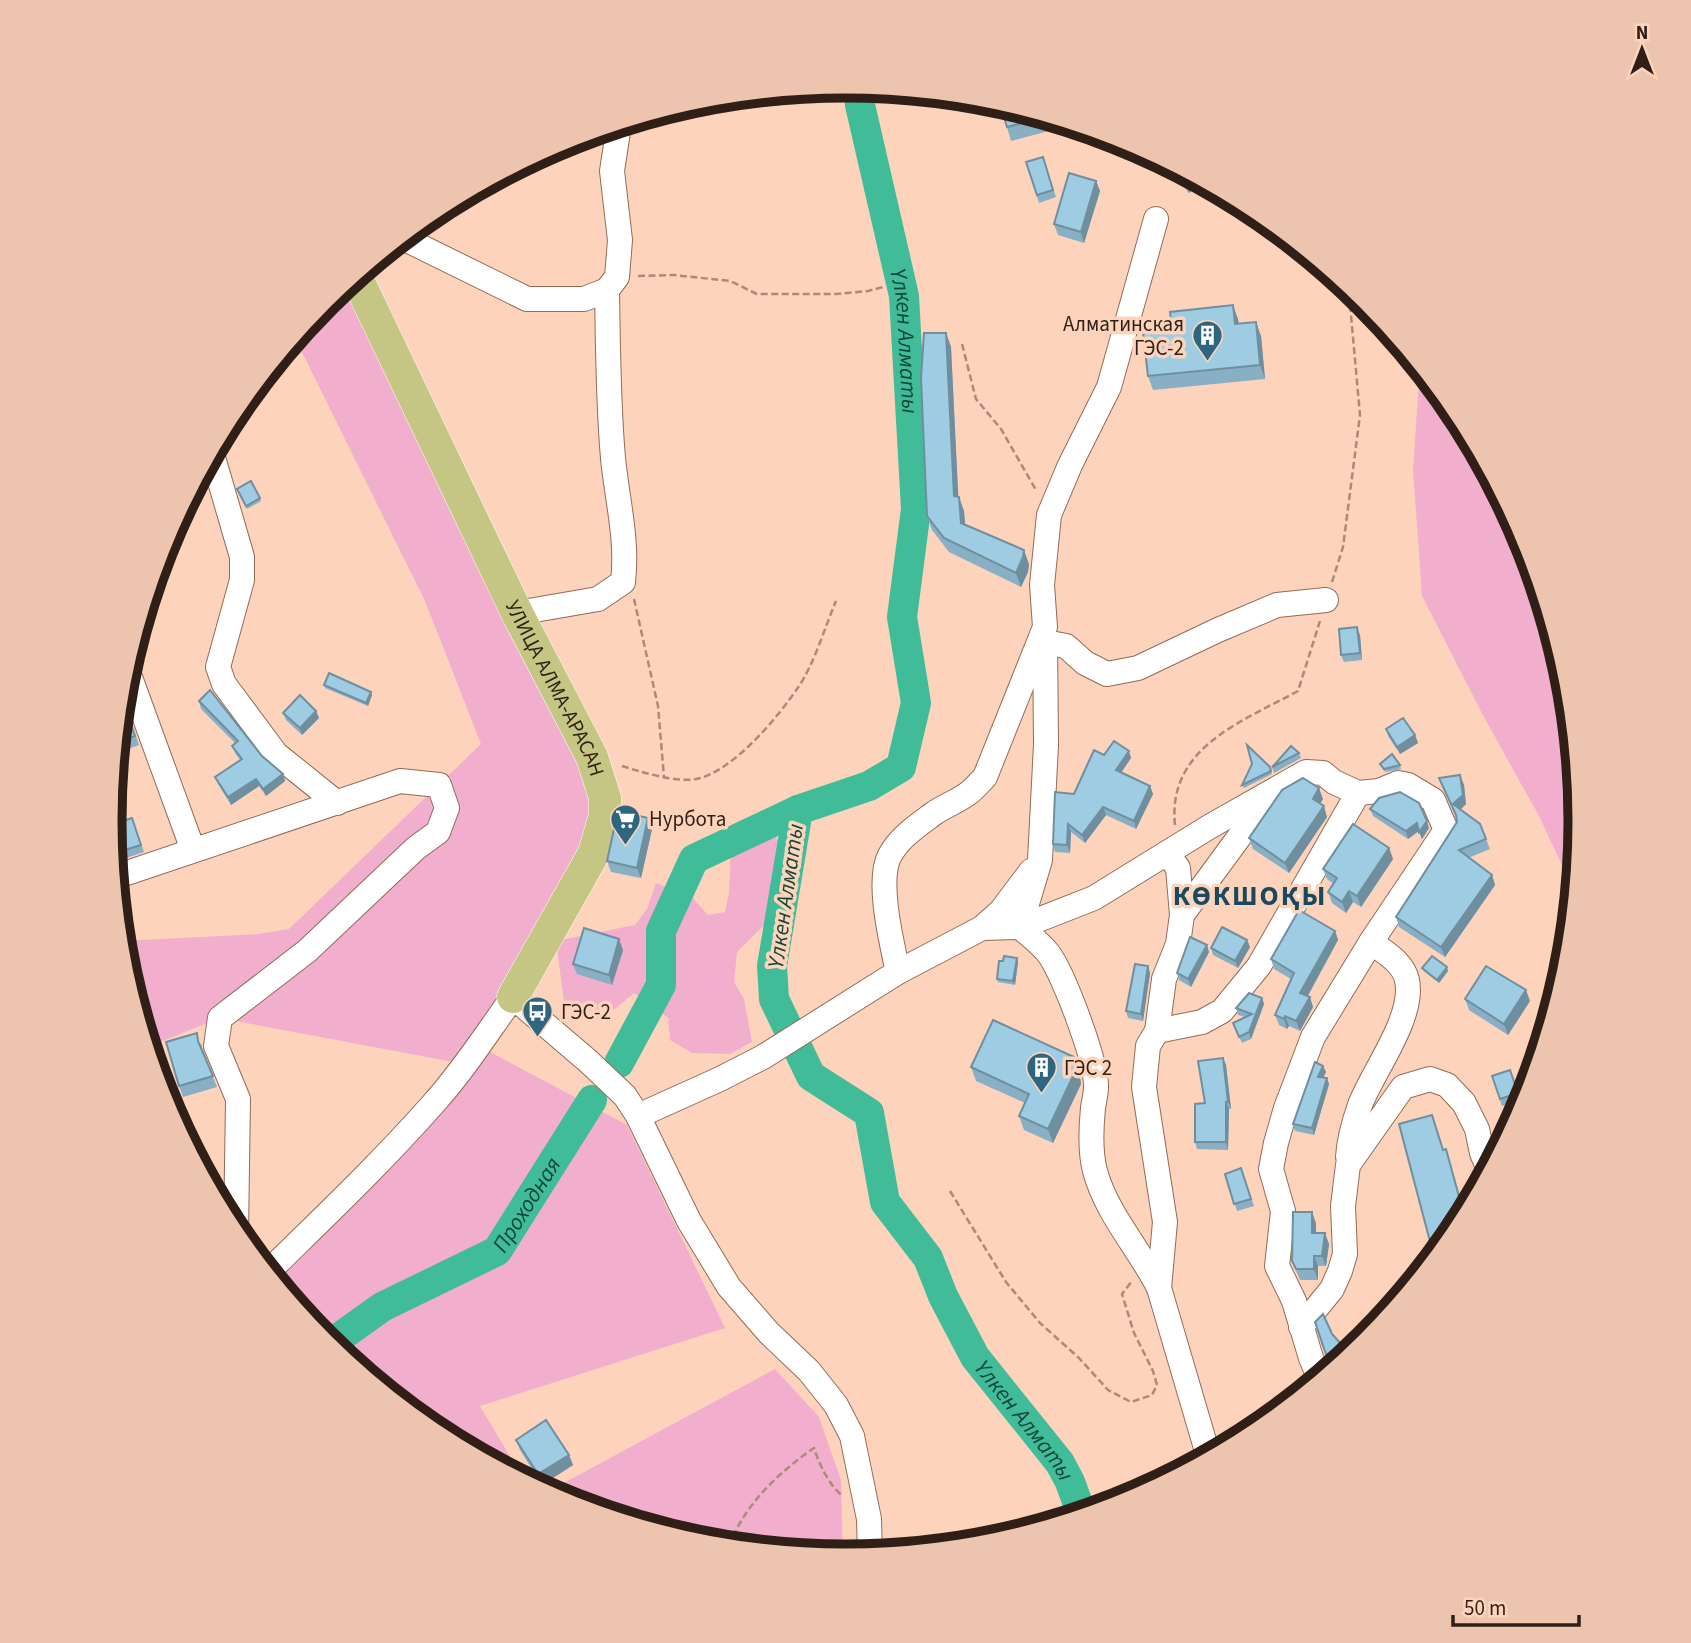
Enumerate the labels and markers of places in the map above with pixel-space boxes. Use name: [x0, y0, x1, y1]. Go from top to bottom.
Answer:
place label: Алматинская ГЭС-2: [1063, 309, 1184, 363]
building icon: Алматинская ГЭС-2: [1190, 319, 1224, 363]
supermarket icon: Нурбота: [609, 802, 643, 846]
place label: Нурбота: [649, 804, 726, 834]
bus stop icon: ГЭС-2: [521, 995, 555, 1039]
place label: ГЭС-2: [561, 997, 611, 1027]
building icon: ГЭС 2: [1024, 1051, 1058, 1095]
place label: ГЭС 2: [1064, 1053, 1112, 1083]

